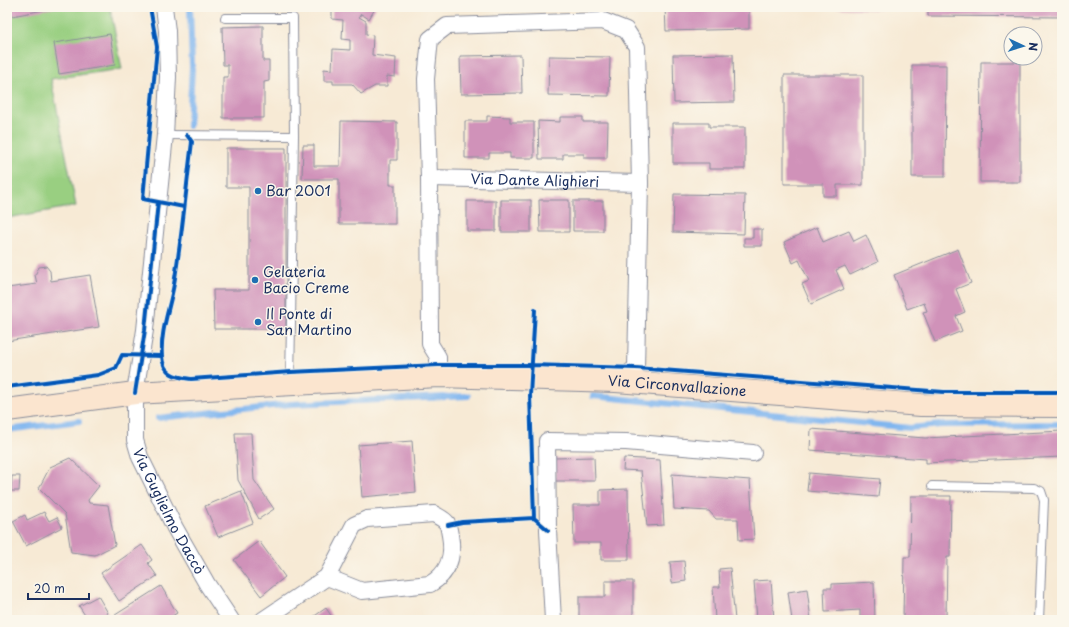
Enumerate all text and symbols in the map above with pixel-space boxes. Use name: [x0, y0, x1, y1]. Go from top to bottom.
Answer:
north arrow: [1003, 26, 1043, 66]
text: N: [1025, 42, 1042, 52]
street label: Via Dante Alighieri: [470, 168, 600, 192]
place label: Bar 2001: [266, 180, 331, 201]
marker: Bar 2001: [253, 186, 263, 196]
place label: Gelateria Bacio Creme: [263, 261, 350, 298]
marker: Gelateria Bacio Creme: [250, 275, 260, 285]
place label: Il Ponte di San Martino: [266, 303, 352, 340]
marker: Il Ponte di San Martino: [253, 317, 263, 327]
street label: Via Circonvallazione: [608, 370, 747, 401]
street label: Via Guglielmo Daccò: [128, 446, 210, 578]
scale bar: [28, 575, 89, 601]
text: 20 m: [34, 579, 65, 597]

